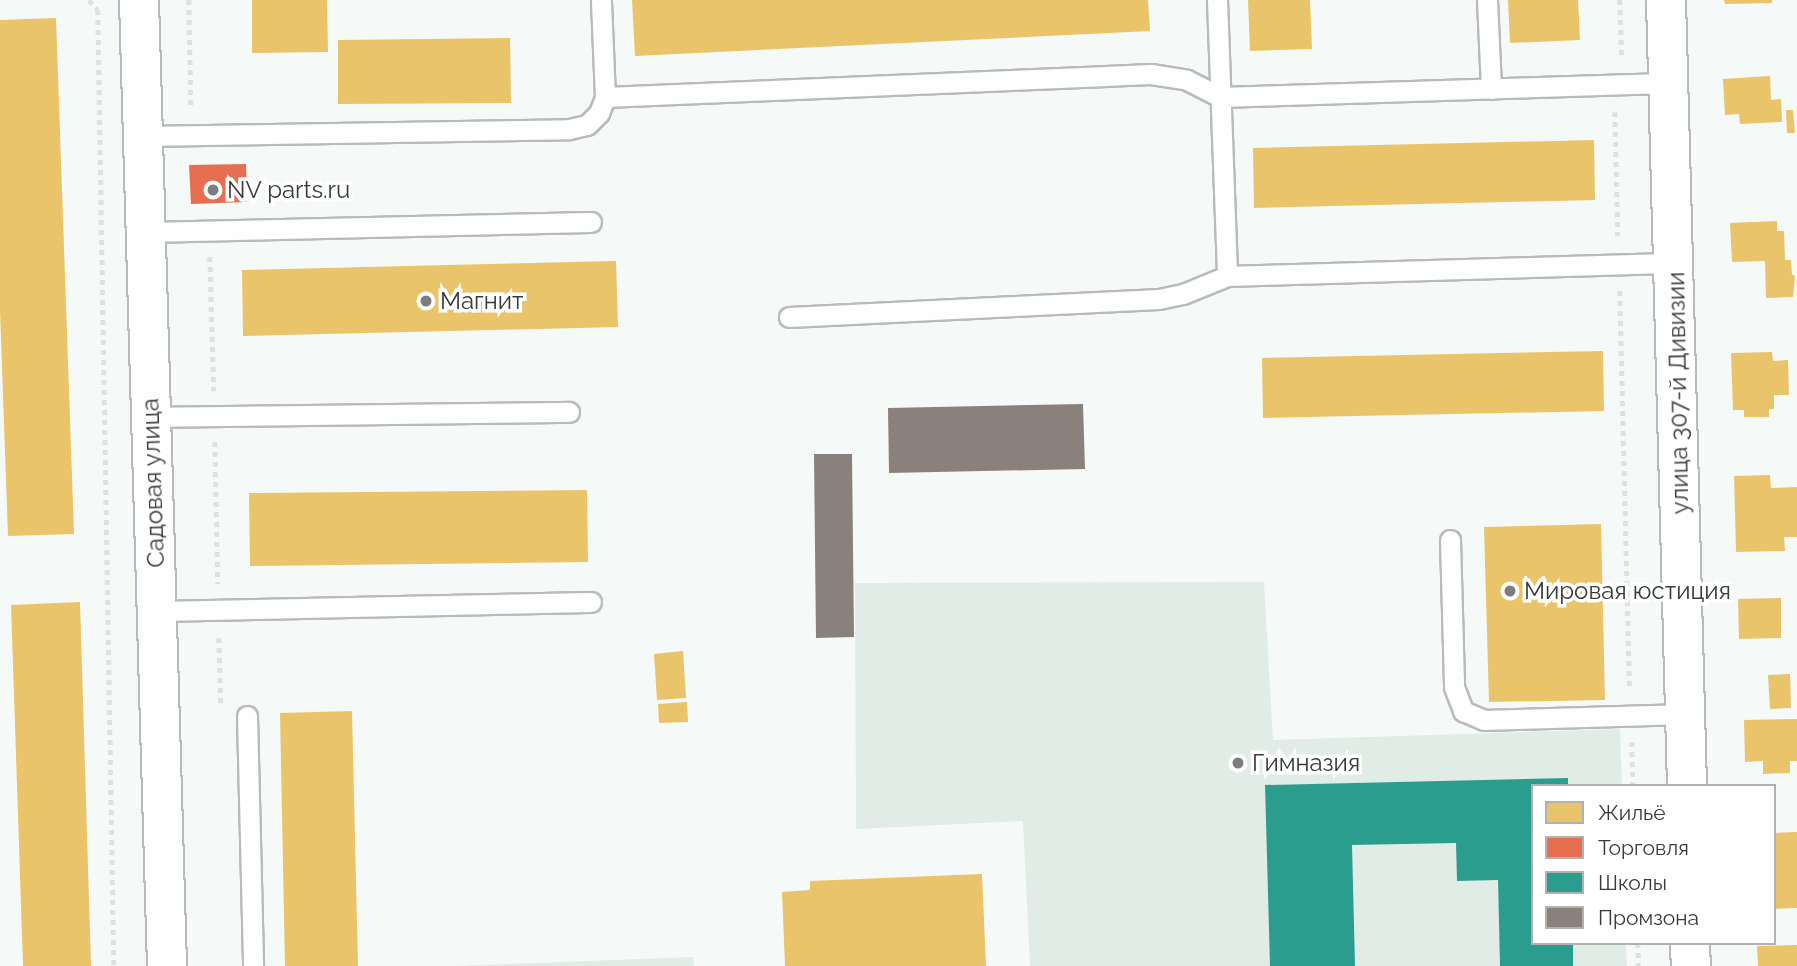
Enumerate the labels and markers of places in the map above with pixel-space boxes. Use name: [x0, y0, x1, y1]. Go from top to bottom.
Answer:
place label: NV parts.ru: [227, 176, 351, 204]
marker: NV parts.ru: [205, 182, 221, 198]
place label: Магнит: [440, 287, 523, 315]
marker: Магнит: [418, 293, 434, 309]
place label: Мировая юстиция: [1524, 577, 1731, 605]
marker: Мировая юстиция: [1502, 583, 1518, 599]
place label: Гимназия: [1252, 749, 1360, 777]
marker: Гимназия: [1230, 755, 1246, 771]

